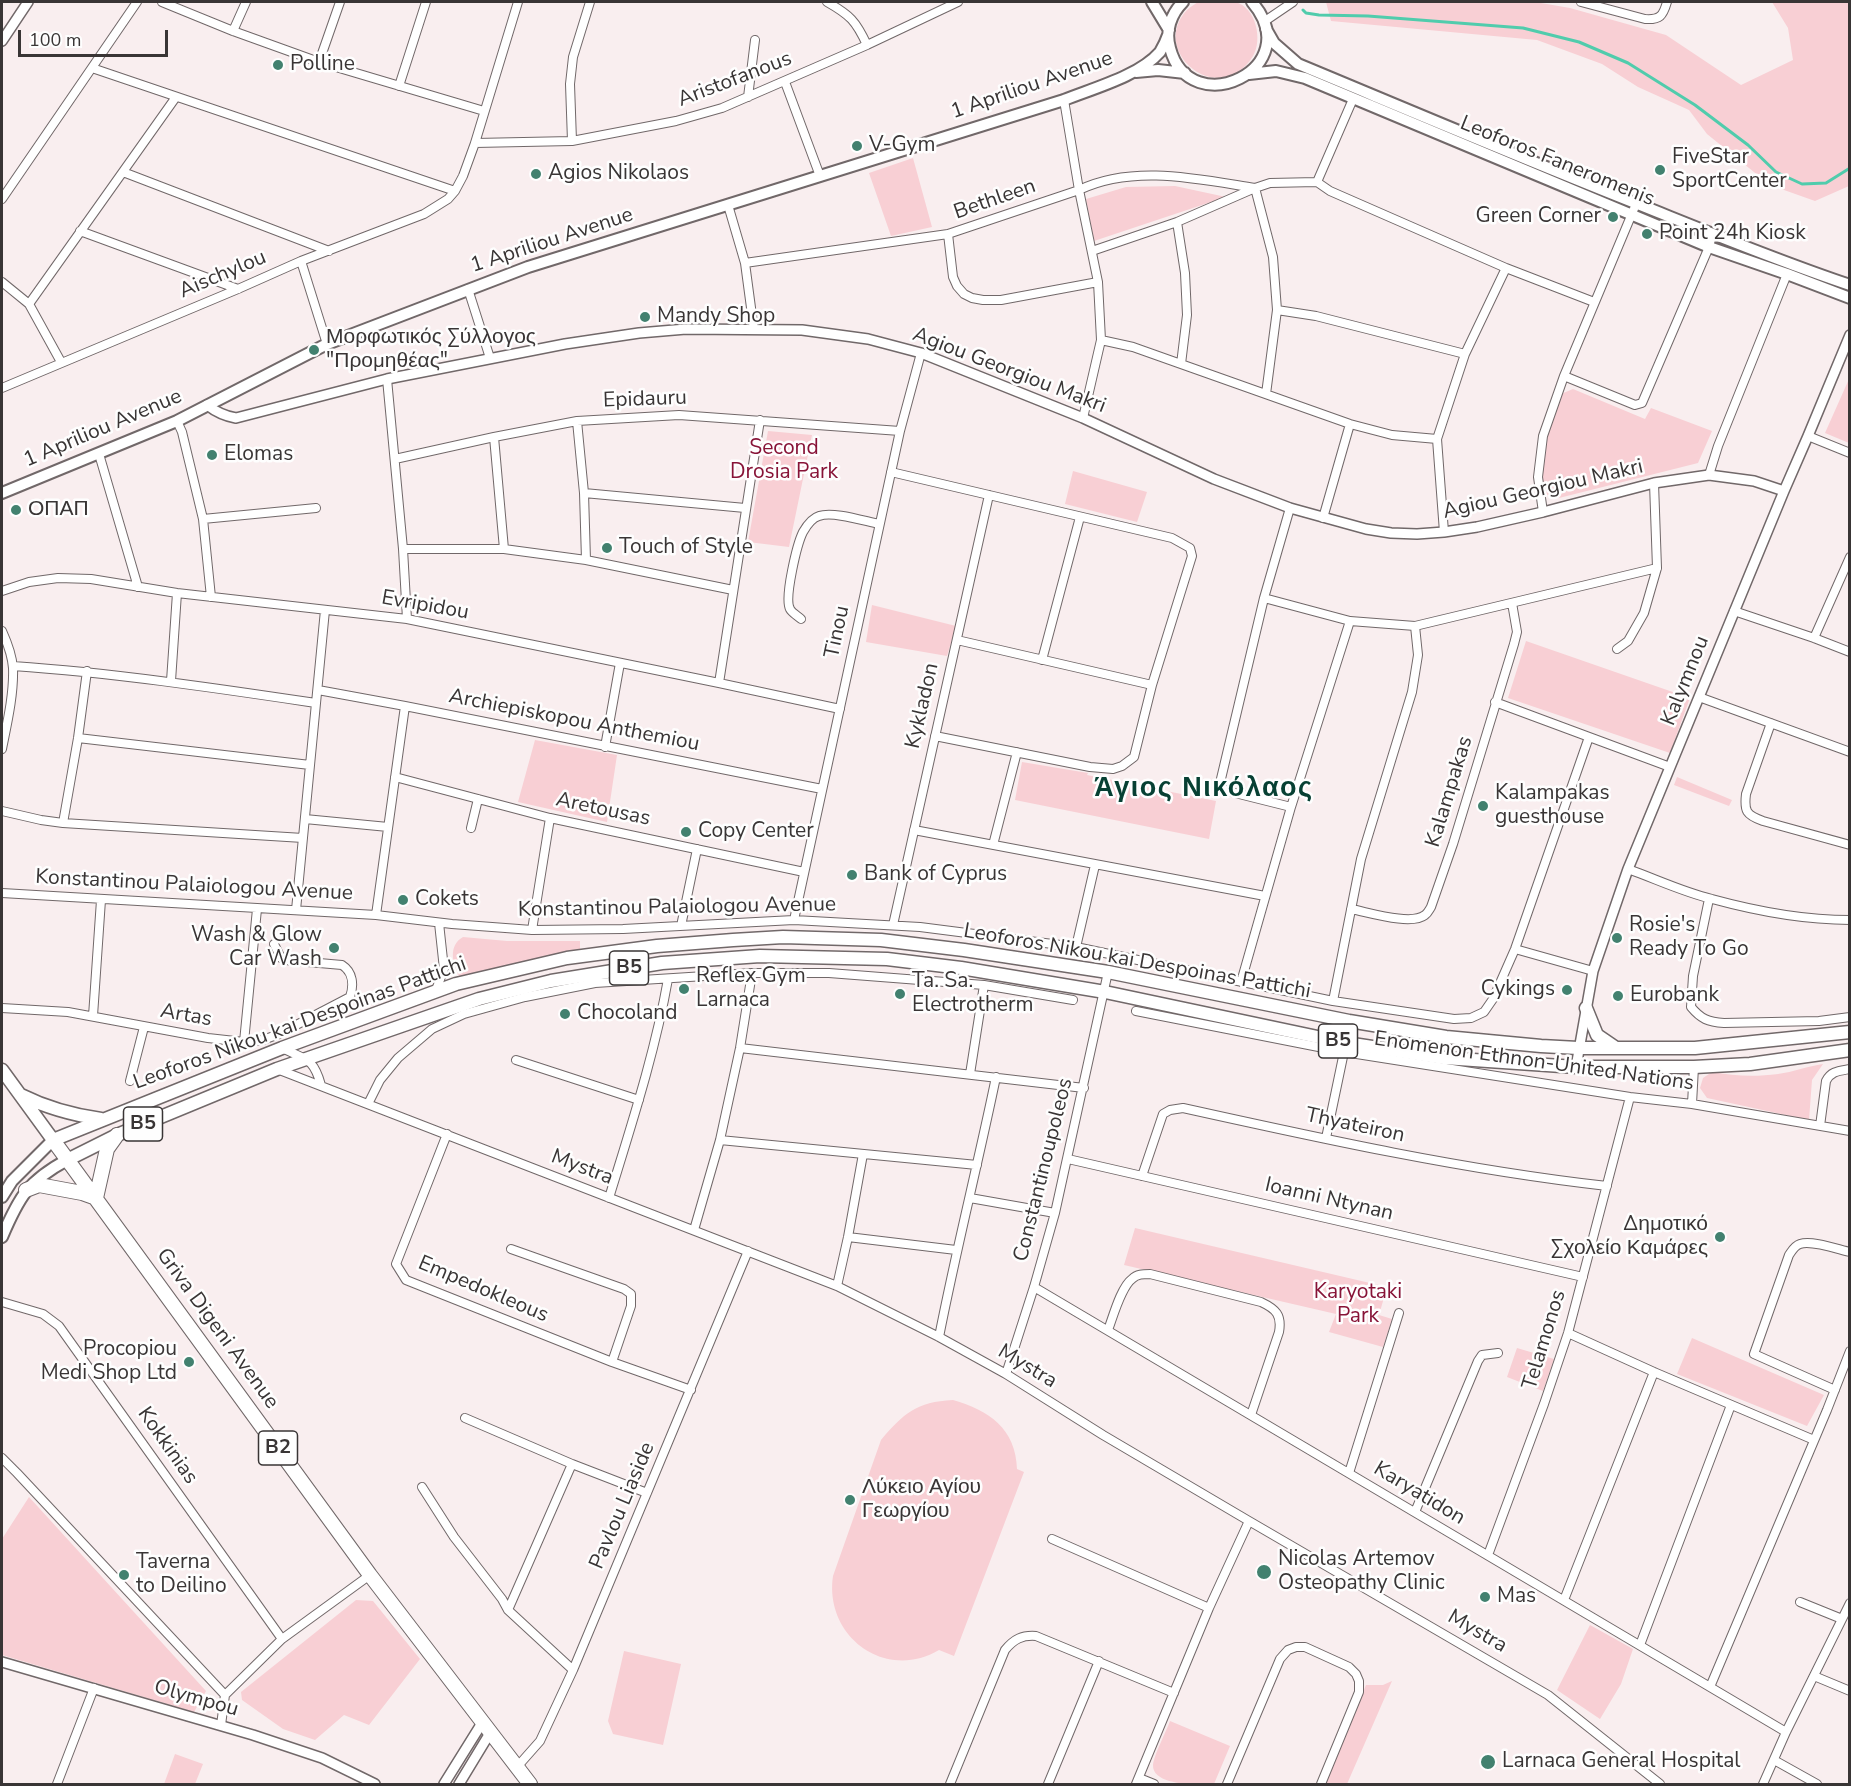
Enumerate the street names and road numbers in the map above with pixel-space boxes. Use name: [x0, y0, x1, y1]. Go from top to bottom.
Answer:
street label: Aristofanous: [674, 47, 796, 113]
street label: 1 Apriliou Avenue: [948, 47, 1116, 125]
street label: Leoforos Faneromenis: [1456, 111, 1658, 213]
street label: Bethleen: [951, 174, 1039, 226]
street label: 1 Apriliou Avenue: [468, 203, 636, 279]
street label: Aischylou: [176, 245, 270, 305]
street label: Agiou Georgiou Makri: [909, 323, 1109, 419]
street label: 1 Apriliou Avenue: [20, 384, 186, 474]
street label: Epidauru: [603, 386, 687, 414]
street label: Agiou Georgiou Makri: [1440, 455, 1646, 525]
street label: Evripidou: [379, 586, 471, 626]
street label: Tinou: [820, 604, 856, 660]
street label: Kalymnou: [1657, 633, 1715, 729]
street label: Kykladon: [901, 661, 945, 751]
street label: Archiepiskopou Anthemiou: [447, 684, 701, 758]
street label: Kalampakas: [1421, 734, 1479, 850]
street label: Aretousas: [553, 788, 653, 832]
street label: Konstantinou Palaiologou Avenue: [34, 865, 354, 907]
street label: Konstantinou Palaiologou Avenue: [518, 893, 836, 923]
street label: Leoforos Nikou kai Despoinas Pattichi: [961, 919, 1313, 1005]
road number: B5: [610, 951, 648, 985]
street label: Leoforos Nikou kai Despoinas Pattichi: [130, 952, 470, 1096]
street label: Artas: [158, 999, 214, 1033]
road number: B5: [1318, 1024, 1358, 1058]
street label: Enomenon Ethnon-United Nations: [1373, 1027, 1695, 1097]
street label: Constantinoupoleos: [1009, 1076, 1079, 1264]
street label: Thyateiron: [1303, 1103, 1407, 1149]
road number: B5: [124, 1107, 162, 1141]
street label: Mystra: [547, 1145, 617, 1191]
street label: Ioanni Ntynan: [1262, 1173, 1396, 1227]
street label: Griva Digeni Avenue: [150, 1244, 284, 1414]
street label: Empedokleous: [414, 1251, 552, 1329]
street label: Telamonos: [1518, 1287, 1572, 1393]
street label: Mystra: [993, 1340, 1061, 1394]
street label: Kokkinias: [131, 1403, 203, 1489]
road number: B2: [258, 1431, 298, 1465]
street label: Pavlou Liaside: [585, 1439, 661, 1573]
street label: Karyatidon: [1369, 1457, 1469, 1531]
street label: Mystra: [1443, 1605, 1511, 1659]
street label: Olympou: [151, 1675, 241, 1723]

